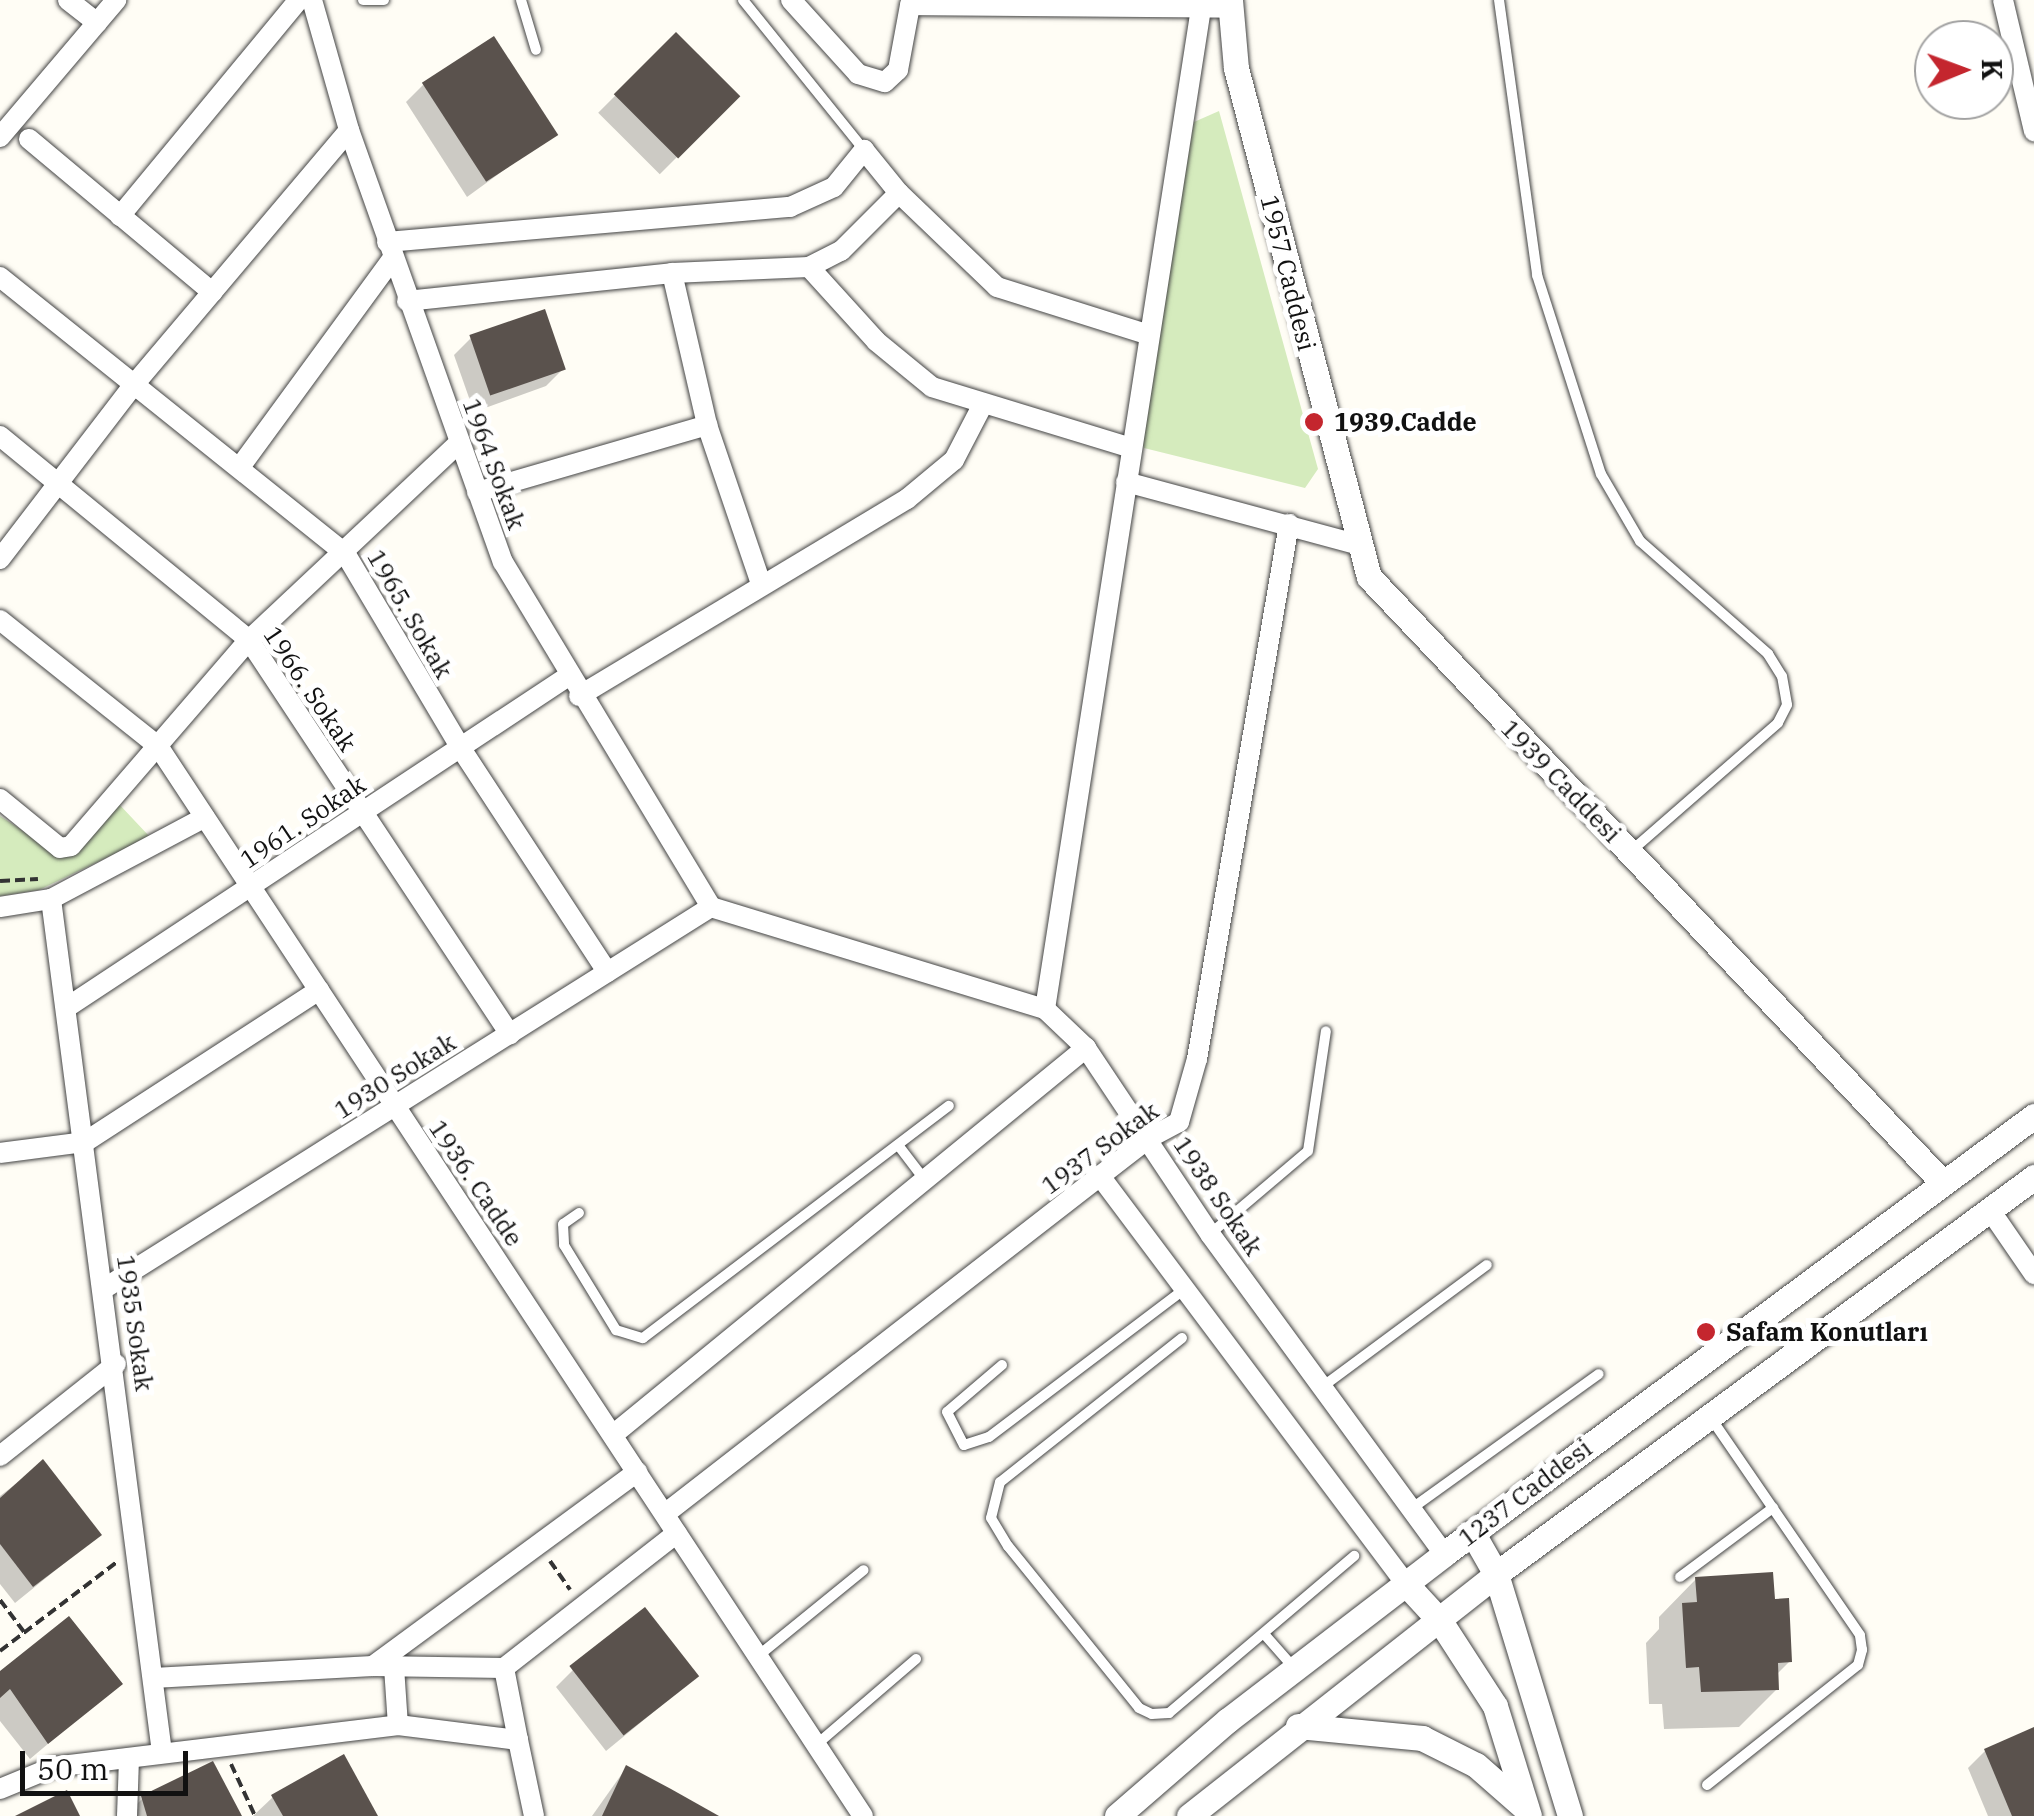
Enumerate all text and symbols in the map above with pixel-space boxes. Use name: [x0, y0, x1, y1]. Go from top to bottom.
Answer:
north arrow: [1914, 20, 2014, 120]
text: K: [1974, 58, 2011, 81]
street label: 1957 Caddesi: [1254, 192, 1322, 354]
street label: 1964 Sokak: [456, 394, 532, 534]
place label: 1939.Cadde: [1334, 407, 1477, 437]
marker: 1939.Cadde: [1303, 411, 1325, 433]
street label: 1965. Sokak: [361, 544, 459, 684]
street label: 1966. Sokak: [257, 621, 363, 757]
street label: 1939 Caddesi: [1495, 713, 1627, 849]
street label: 1961. Sokak: [235, 769, 371, 875]
street label: 1930 Sokak: [329, 1027, 461, 1125]
street label: 1937 Sokak: [1036, 1095, 1164, 1201]
street label: 1936. Cadde: [423, 1114, 529, 1252]
street label: 1938 Sokak: [1167, 1131, 1269, 1261]
street label: 1935 Sokak: [111, 1253, 159, 1393]
place label: Safam Konutları: [1726, 1317, 1928, 1347]
marker: Safam Konutları: [1695, 1321, 1717, 1343]
street label: 1237 Caddesi: [1452, 1433, 1598, 1553]
scale bar: [25, 1731, 192, 1793]
text: 50 m: [37, 1749, 109, 1788]

